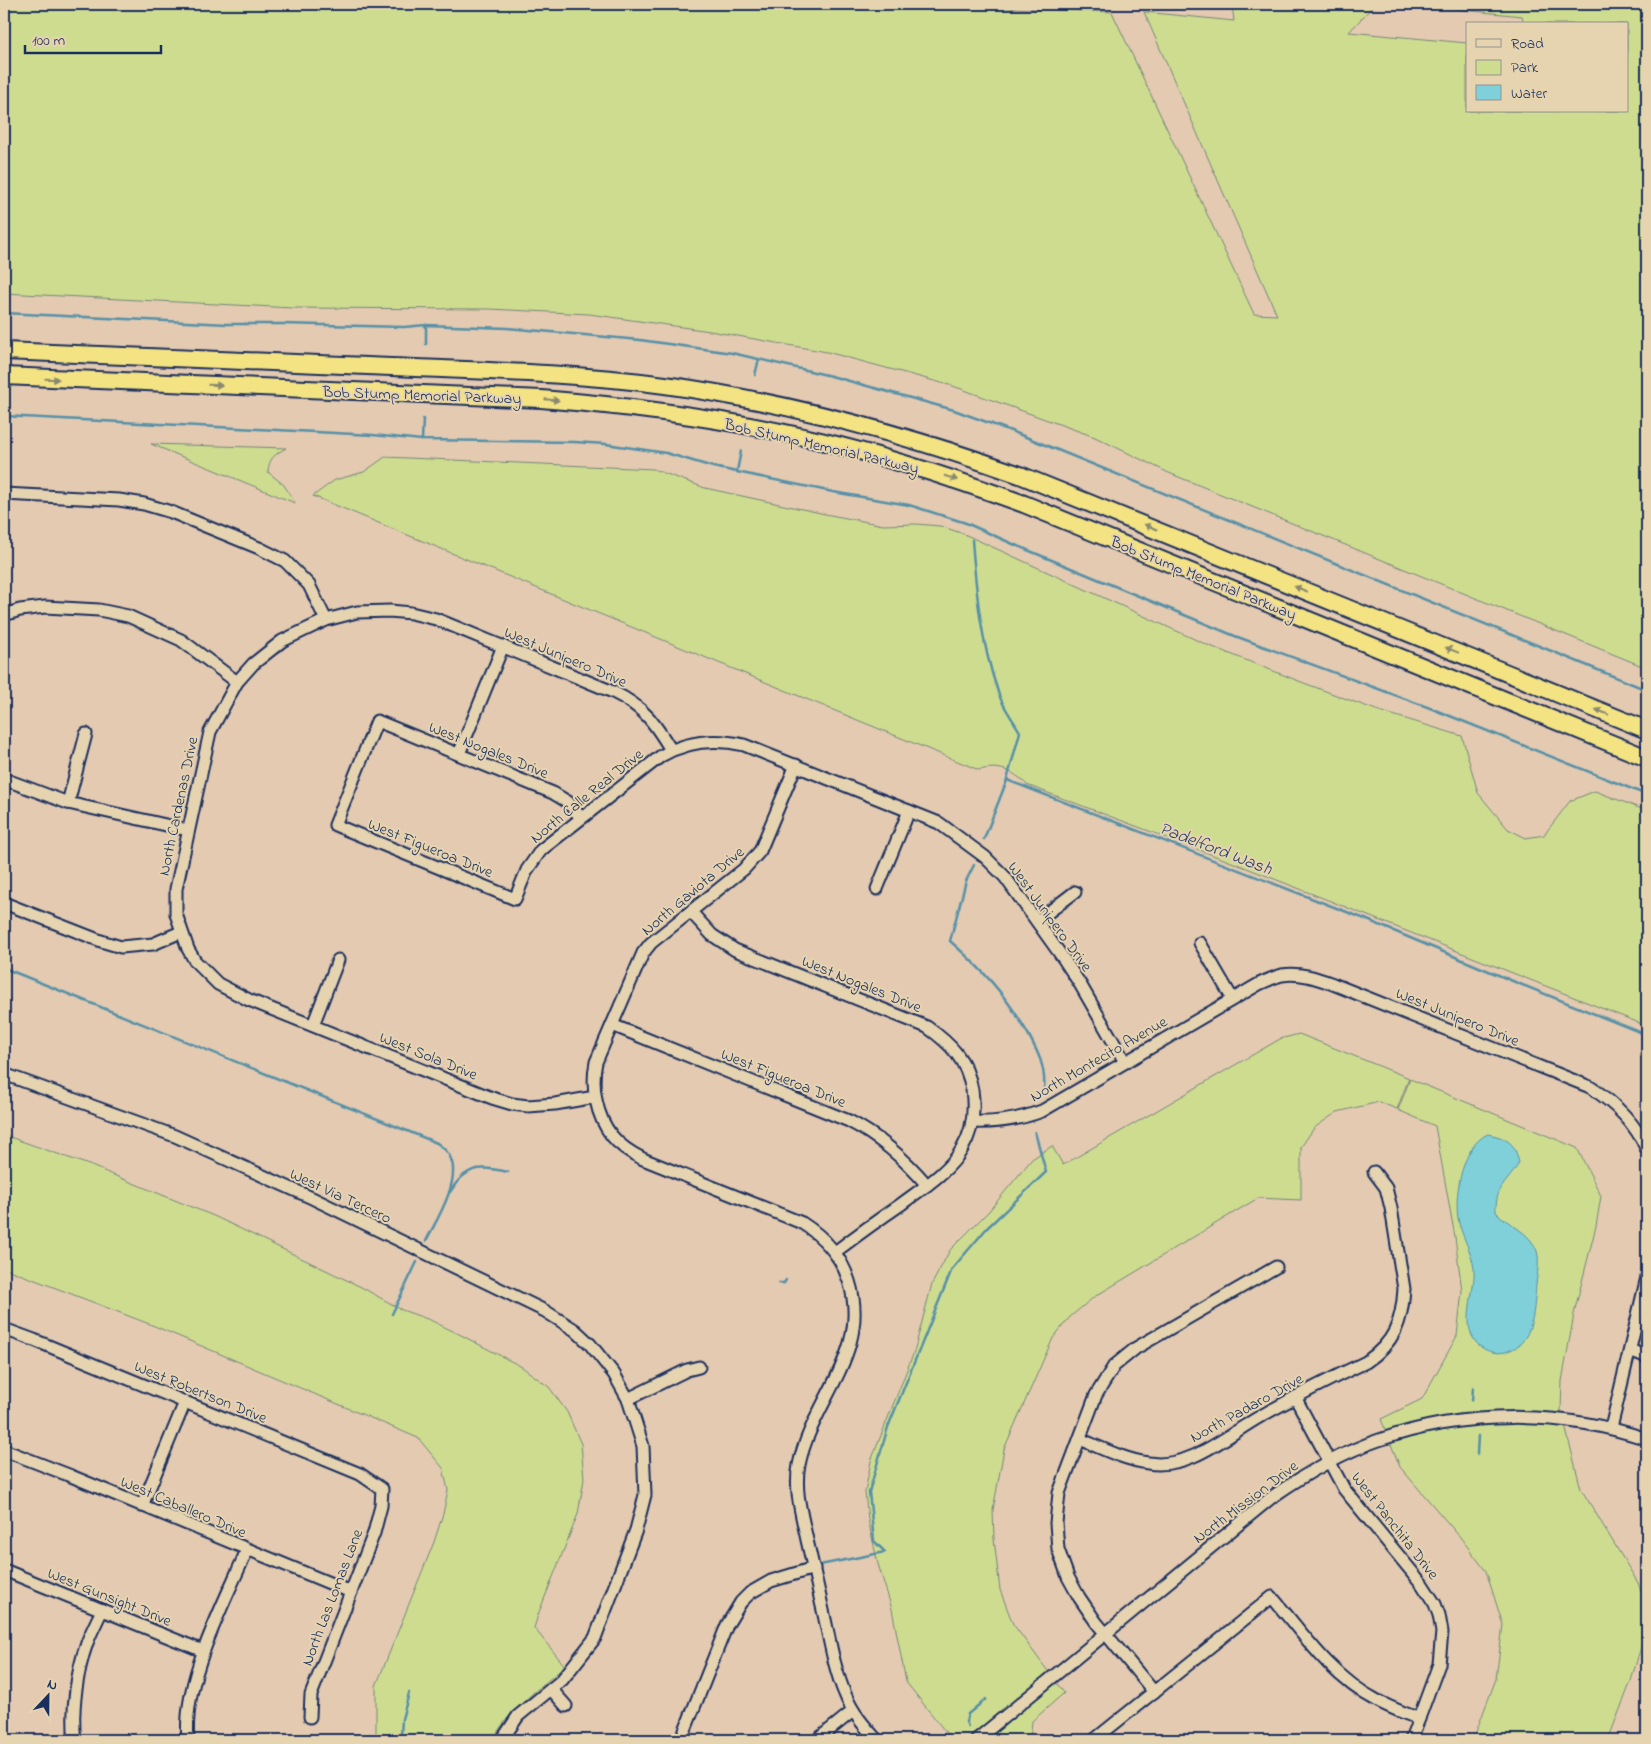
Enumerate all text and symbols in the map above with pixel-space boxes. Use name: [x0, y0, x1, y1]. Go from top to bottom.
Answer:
scale bar: [25, 22, 161, 54]
legend: [1466, 22, 1628, 112]
text: 100 m: [32, 30, 65, 52]
text: Road: [1511, 33, 1544, 55]
text: Park: [1511, 57, 1539, 79]
text: Water: [1511, 83, 1547, 105]
one-way arrow: [45, 375, 61, 383]
one-way arrow: [207, 381, 223, 389]
street label: Bob Stump Memorial Parkway: [321, 381, 522, 411]
one-way arrow: [544, 396, 560, 404]
street label: Bob Stump Memorial Parkway: [721, 413, 921, 481]
one-way arrow: [944, 474, 959, 482]
one-way arrow: [1144, 523, 1158, 531]
street label: Bob Stump Memorial Parkway: [1106, 530, 1300, 627]
one-way arrow: [1293, 585, 1308, 593]
street label: West Junipero Drive: [500, 621, 631, 695]
one-way arrow: [1445, 646, 1459, 654]
one-way arrow: [1594, 708, 1609, 716]
street label: West Nogales Drive: [425, 716, 553, 786]
street label: North Cardenas Drive: [152, 734, 206, 878]
street label: North Calle Real Drive: [525, 743, 650, 850]
street label: West Figueroa Drive: [364, 813, 497, 885]
water label: Padelford Wash: [1155, 817, 1276, 883]
street label: North Gaviota Drive: [636, 840, 751, 942]
street label: West Junipero Drive: [1001, 857, 1098, 978]
street label: West Nogales Drive: [798, 950, 926, 1020]
street label: West Junipero Drive: [1392, 982, 1523, 1054]
street label: North Montecito Avenue: [1026, 1010, 1173, 1109]
street label: West Sola Drive: [376, 1026, 482, 1088]
street label: West Figueroa Drive: [717, 1043, 850, 1115]
street label: West Via Tercero: [285, 1163, 395, 1231]
street label: West Robertson Drive: [130, 1355, 271, 1431]
street label: North Padaro Drive: [1186, 1367, 1309, 1450]
street label: North Mission Drive: [1188, 1454, 1305, 1550]
street label: West Panchita Drive: [1345, 1467, 1445, 1586]
street label: West Caballero Drive: [116, 1470, 251, 1546]
street label: North Las Lomas Lane: [296, 1525, 370, 1670]
street label: West Gunsight Drive: [44, 1562, 176, 1634]
north arrow: [22, 1672, 72, 1722]
text: N: [44, 1674, 61, 1697]

